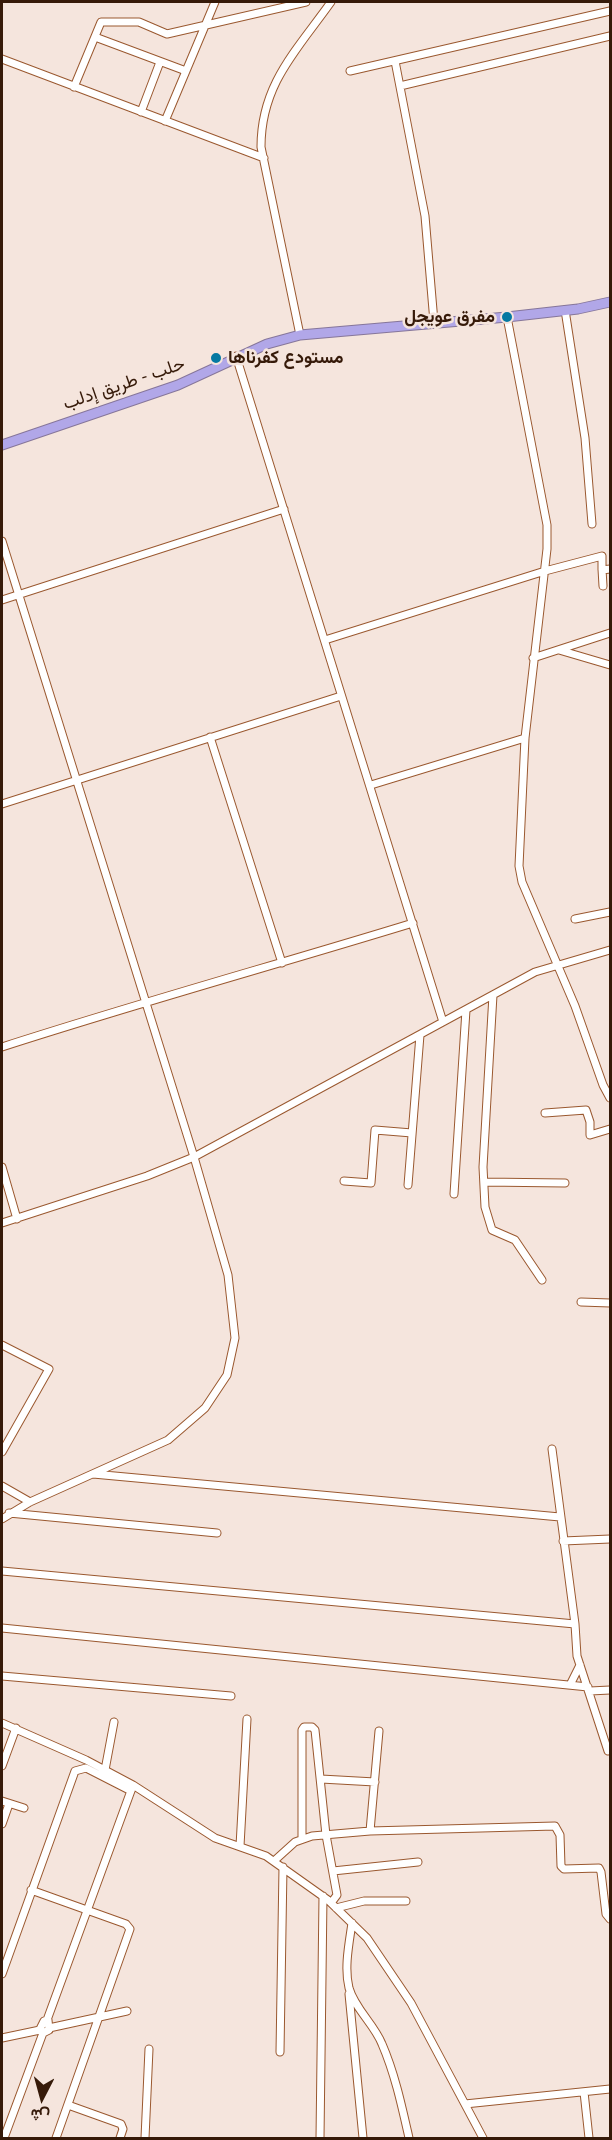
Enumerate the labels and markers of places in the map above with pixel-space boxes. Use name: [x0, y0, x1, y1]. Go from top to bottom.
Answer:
place label: مفرق عويجل: [404, 306, 495, 328]
marker: مفرق عويجل: [500, 310, 514, 324]
place label: مستودع كفرناها: [228, 347, 344, 369]
marker: مستودع كفرناها: [209, 351, 223, 365]

